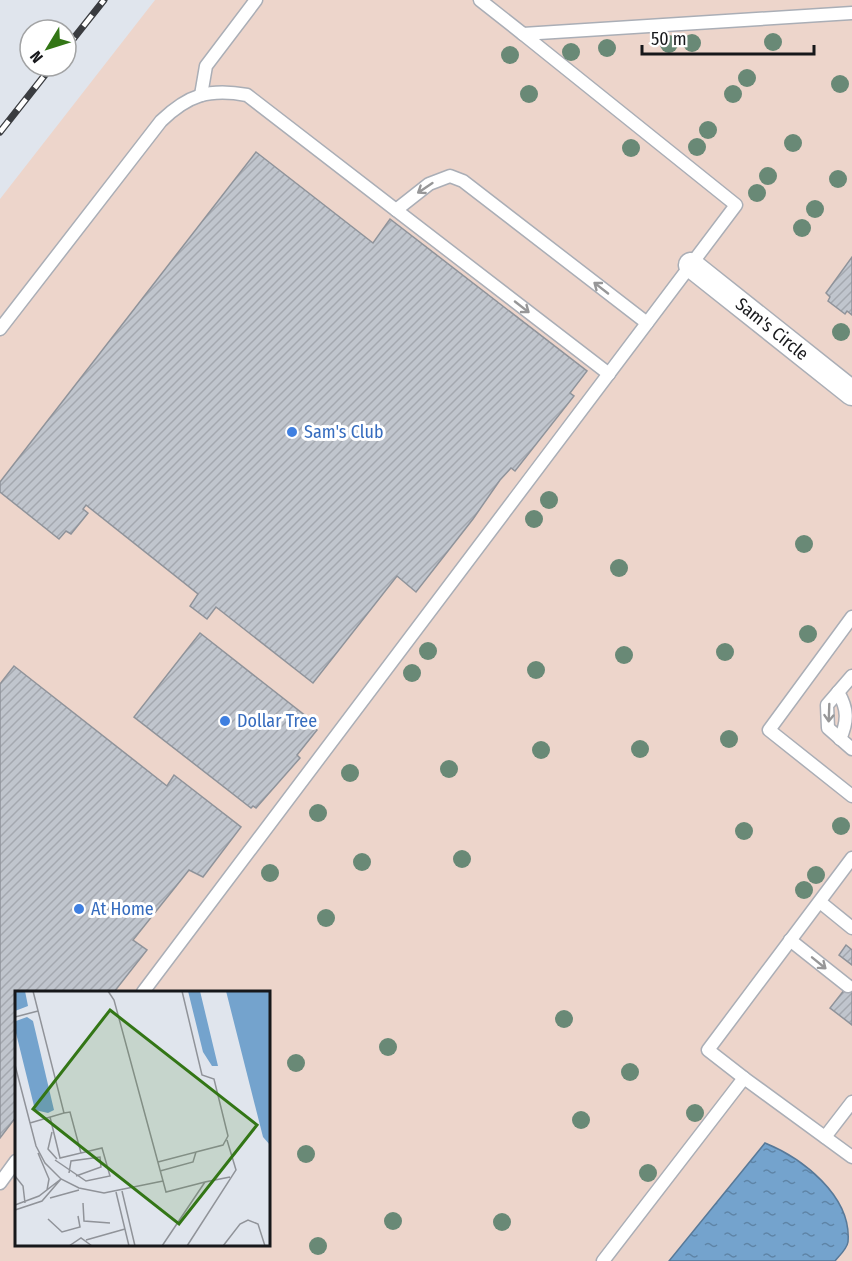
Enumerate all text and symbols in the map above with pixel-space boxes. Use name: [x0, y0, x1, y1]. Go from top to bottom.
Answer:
north arrow: [18, 18, 78, 78]
scale bar: [642, 18, 814, 56]
text: 50 m: [651, 28, 687, 50]
text: N: [26, 47, 47, 67]
one-way arrow: [418, 182, 434, 194]
one-way arrow: [593, 281, 609, 294]
street label: Sam's Circle: [731, 293, 813, 365]
one-way arrow: [514, 300, 530, 313]
place label: Sam's Club: [304, 421, 384, 443]
marker: Sam's Club: [285, 425, 299, 439]
one-way arrow: [823, 703, 834, 723]
place label: Dollar Tree: [237, 710, 317, 732]
marker: Dollar Tree: [218, 714, 232, 728]
place label: At Home: [91, 898, 154, 920]
marker: At Home: [72, 902, 86, 916]
one-way arrow: [811, 956, 827, 969]
inset map: [15, 991, 270, 1246]

